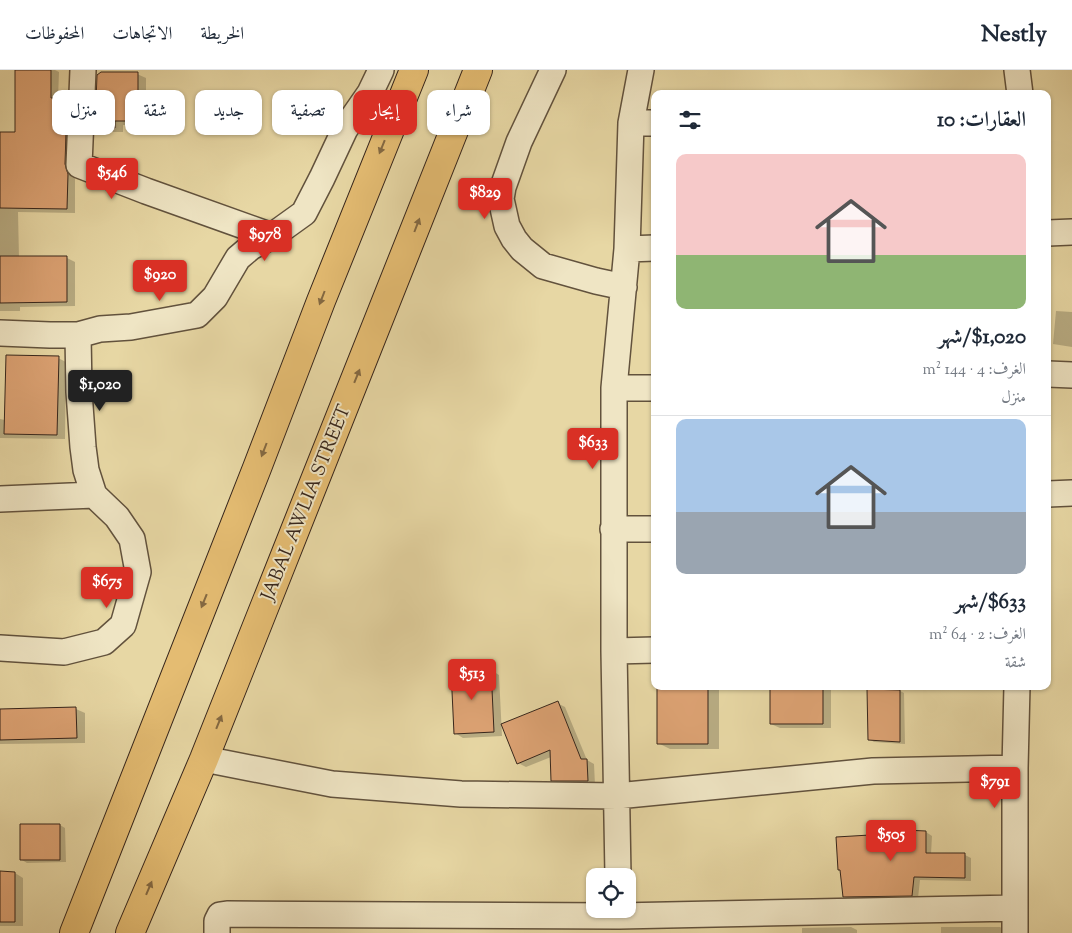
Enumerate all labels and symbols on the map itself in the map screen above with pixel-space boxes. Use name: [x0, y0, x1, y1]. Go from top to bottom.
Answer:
one-way arrow: [378, 140, 385, 155]
pin: $546: [82, 158, 142, 200]
pin: $829: [455, 178, 515, 220]
one-way arrow: [413, 218, 421, 232]
pin: $978: [235, 220, 295, 262]
pin: $920: [130, 260, 190, 302]
one-way arrow: [318, 291, 325, 306]
one-way arrow: [353, 368, 361, 383]
pin: $1,020: [59, 370, 141, 412]
street label: JABAL AWLIA STREET: [255, 401, 359, 606]
pin: $633: [563, 428, 623, 470]
one-way arrow: [260, 443, 268, 458]
pin: $675: [77, 566, 137, 609]
one-way arrow: [200, 594, 208, 608]
pin: $513: [442, 658, 502, 701]
one-way arrow: [215, 714, 223, 729]
pin: $791: [965, 766, 1025, 809]
pin: $505: [861, 820, 921, 862]
one-way arrow: [146, 881, 154, 895]

